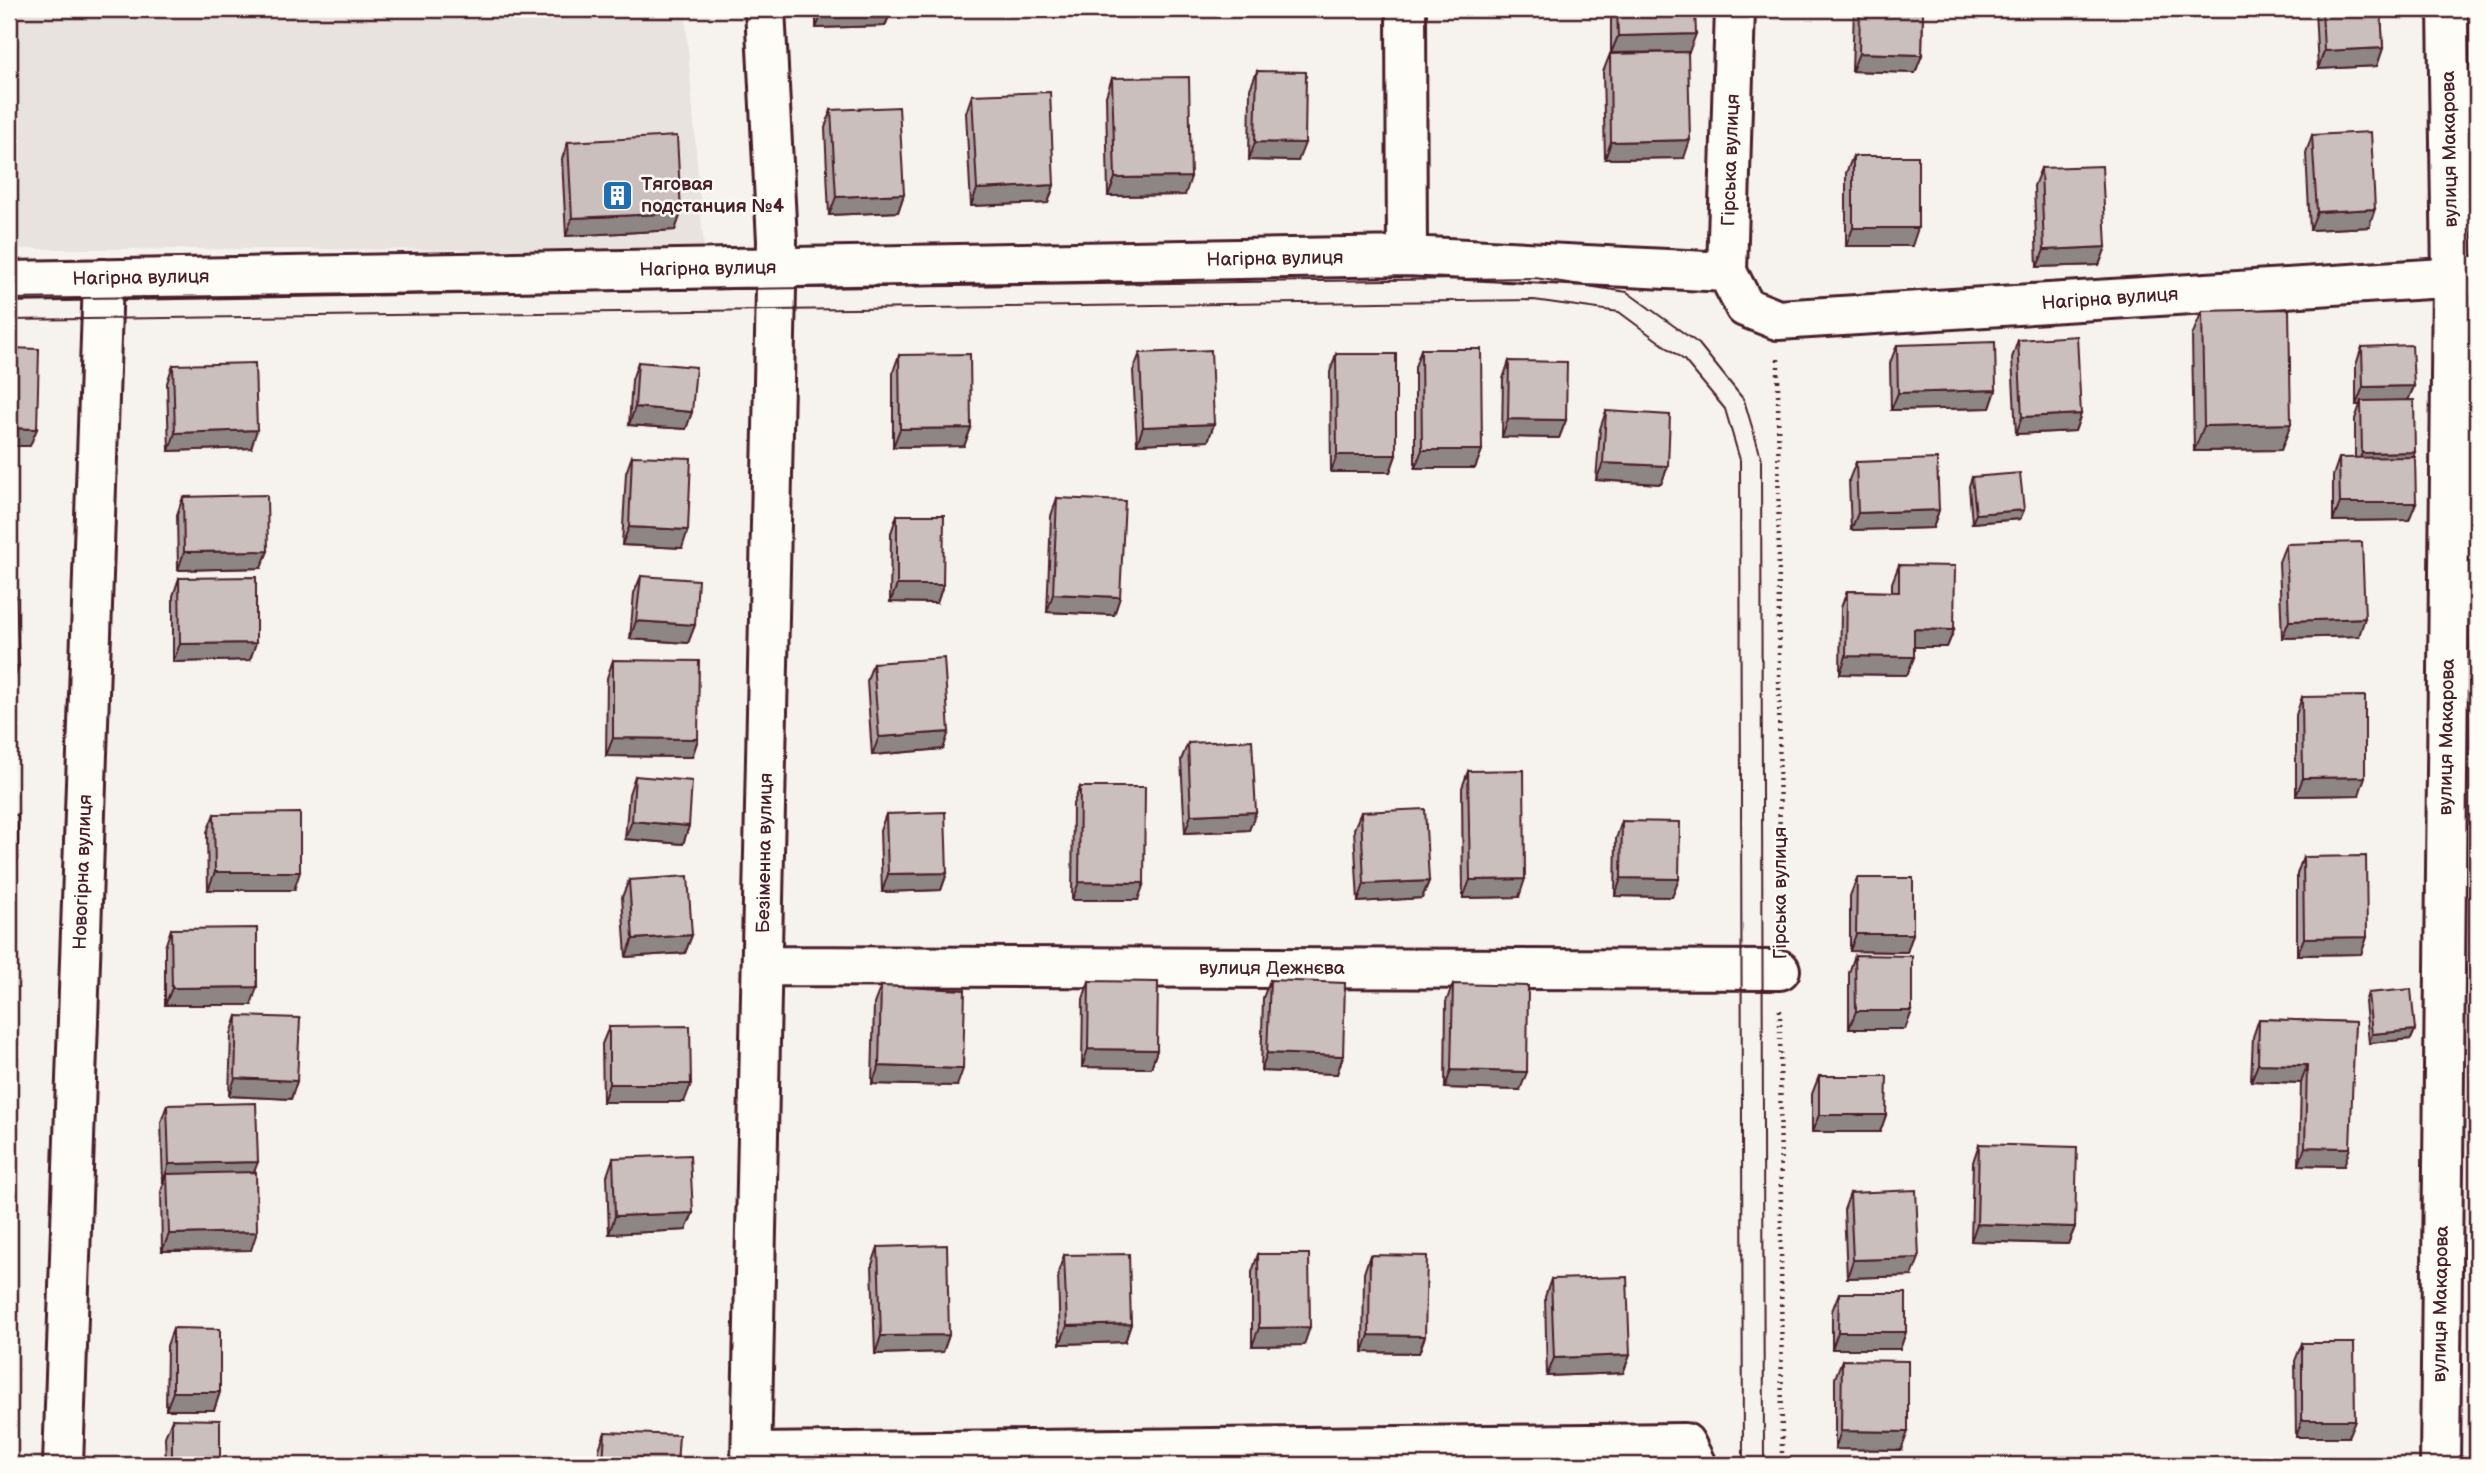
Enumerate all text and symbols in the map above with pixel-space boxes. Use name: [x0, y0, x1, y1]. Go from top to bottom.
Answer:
street label: вулиця Макарова: [2437, 70, 2463, 228]
street label: Гірська вулиця: [1717, 93, 1745, 227]
place label: Тяговая подстанция №4: [641, 173, 784, 218]
building icon: Тяговая подстанция №4: [601, 178, 635, 212]
street label: Нагірна вулиця: [1206, 246, 1344, 272]
street label: Нагірна вулиця: [639, 256, 777, 282]
street label: Нагірна вулиця: [72, 265, 210, 291]
street label: Нагірна вулиця: [2041, 283, 2179, 315]
street label: вулиця Макарова: [2434, 658, 2460, 816]
street label: Безіменна вулиця: [752, 773, 778, 933]
street label: Новогірна вулиця: [69, 794, 97, 950]
street label: Гірська вулиця: [1769, 827, 1792, 959]
street label: вулиця Дежнєва: [1199, 957, 1345, 980]
street label: вулиця Макарова: [2428, 1225, 2454, 1383]

